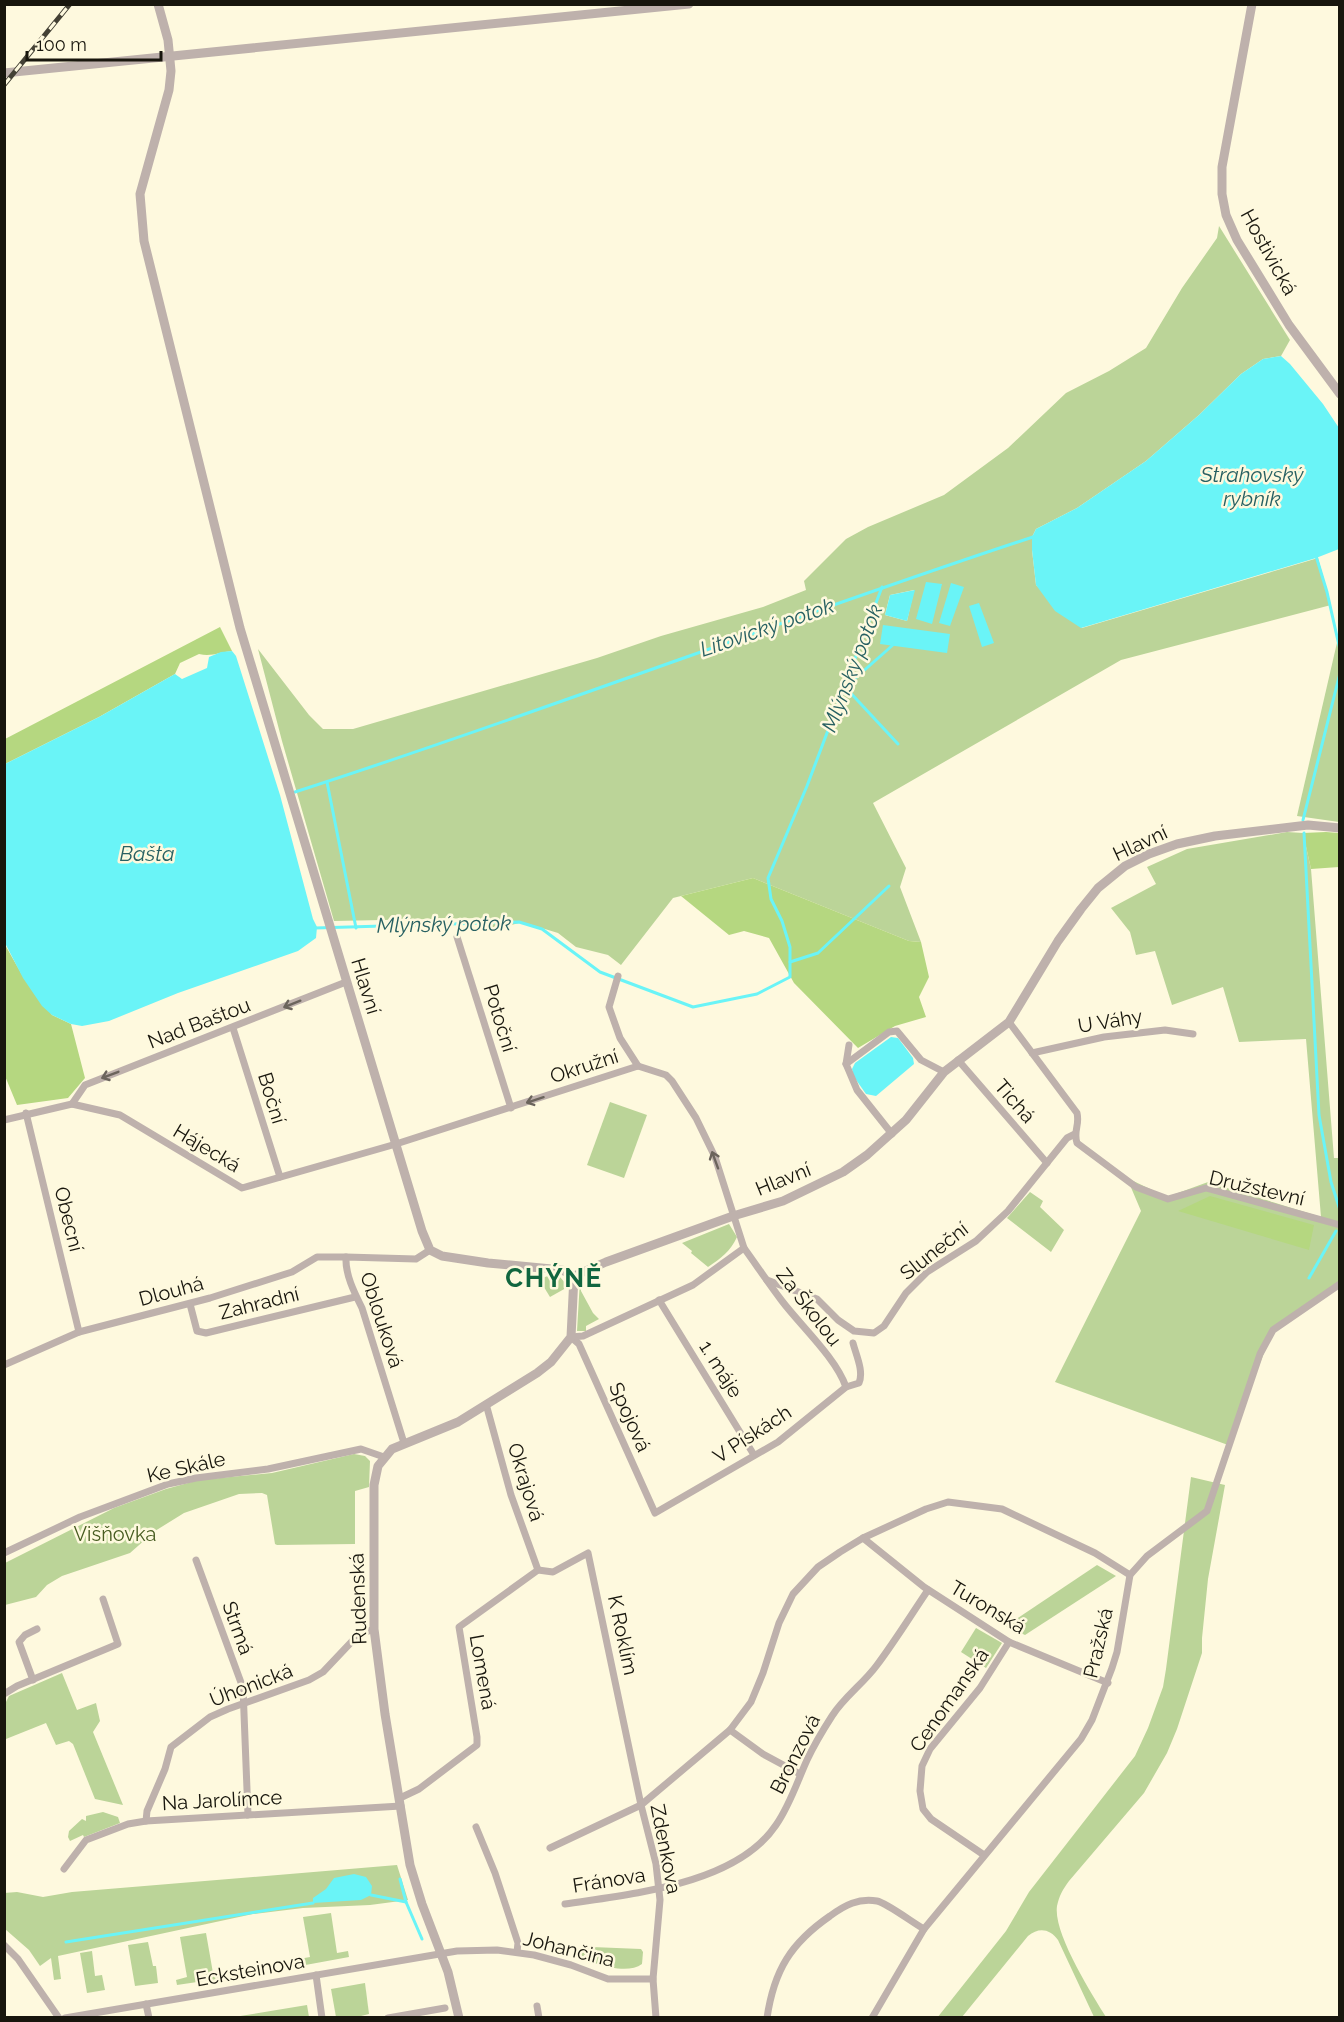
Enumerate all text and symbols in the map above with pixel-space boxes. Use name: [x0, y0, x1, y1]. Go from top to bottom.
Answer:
scale bar: [27, 24, 160, 62]
text: 100 m: [36, 34, 87, 55]
street label: Hostivická: [1236, 205, 1302, 299]
water label: Strahovský rybník: [1199, 462, 1304, 511]
water label: Litovický potok: [697, 592, 837, 662]
water label: Mlýnský potok: [816, 601, 888, 735]
street label: Hlavní: [1109, 820, 1172, 866]
water label: Bašta: [120, 841, 174, 866]
water label: Mlýnský potok: [376, 910, 512, 938]
street label: Hlavní: [346, 955, 386, 1018]
street label: Potoční: [478, 981, 522, 1055]
street label: Nad Baštou: [144, 992, 254, 1054]
one-way arrow: [283, 999, 301, 1010]
street label: U Váhy: [1076, 1004, 1144, 1038]
street label: Okružní: [547, 1044, 622, 1088]
street label: Boční: [253, 1070, 291, 1127]
one-way arrow: [101, 1071, 120, 1082]
street label: Tichá: [990, 1074, 1040, 1128]
one-way arrow: [526, 1095, 545, 1106]
street label: Hájecká: [169, 1119, 245, 1177]
one-way arrow: [709, 1152, 720, 1170]
street label: Hlavní: [752, 1157, 815, 1201]
street label: Družstevní: [1207, 1165, 1308, 1211]
street label: Obecní: [49, 1184, 89, 1255]
street label: Sluneční: [895, 1217, 973, 1285]
district label: CHÝNĚ: [505, 1262, 603, 1293]
street label: Za Školou: [771, 1263, 848, 1351]
street label: Oblouková: [355, 1269, 409, 1371]
street label: Dlouhá: [136, 1271, 206, 1311]
street label: Zahradní: [217, 1281, 302, 1324]
street label: 1. máje: [694, 1336, 748, 1402]
street label: Spojová: [604, 1378, 656, 1456]
street label: V Pískách: [708, 1400, 796, 1468]
street label: Okrajová: [503, 1440, 549, 1524]
street label: Ke Skále: [144, 1446, 228, 1488]
park label: Višňovka: [74, 1522, 156, 1546]
street label: Rudenská: [344, 1553, 372, 1645]
street label: Turonská: [946, 1575, 1030, 1639]
street label: K Roklím: [603, 1593, 643, 1677]
street label: Strmá: [217, 1598, 259, 1658]
street label: Pražská: [1078, 1606, 1118, 1680]
street label: Lomená: [465, 1632, 501, 1712]
street label: Cenomanská: [904, 1644, 994, 1756]
street label: Úhonická: [206, 1658, 296, 1712]
street label: Bronzová: [765, 1710, 825, 1798]
street label: Na Jarolímce: [161, 1785, 283, 1815]
street label: Zdenkova: [646, 1802, 686, 1896]
street label: Fránova: [571, 1862, 647, 1898]
street label: Johančina: [521, 1926, 617, 1972]
street label: Ecksteinova: [194, 1949, 306, 1991]

